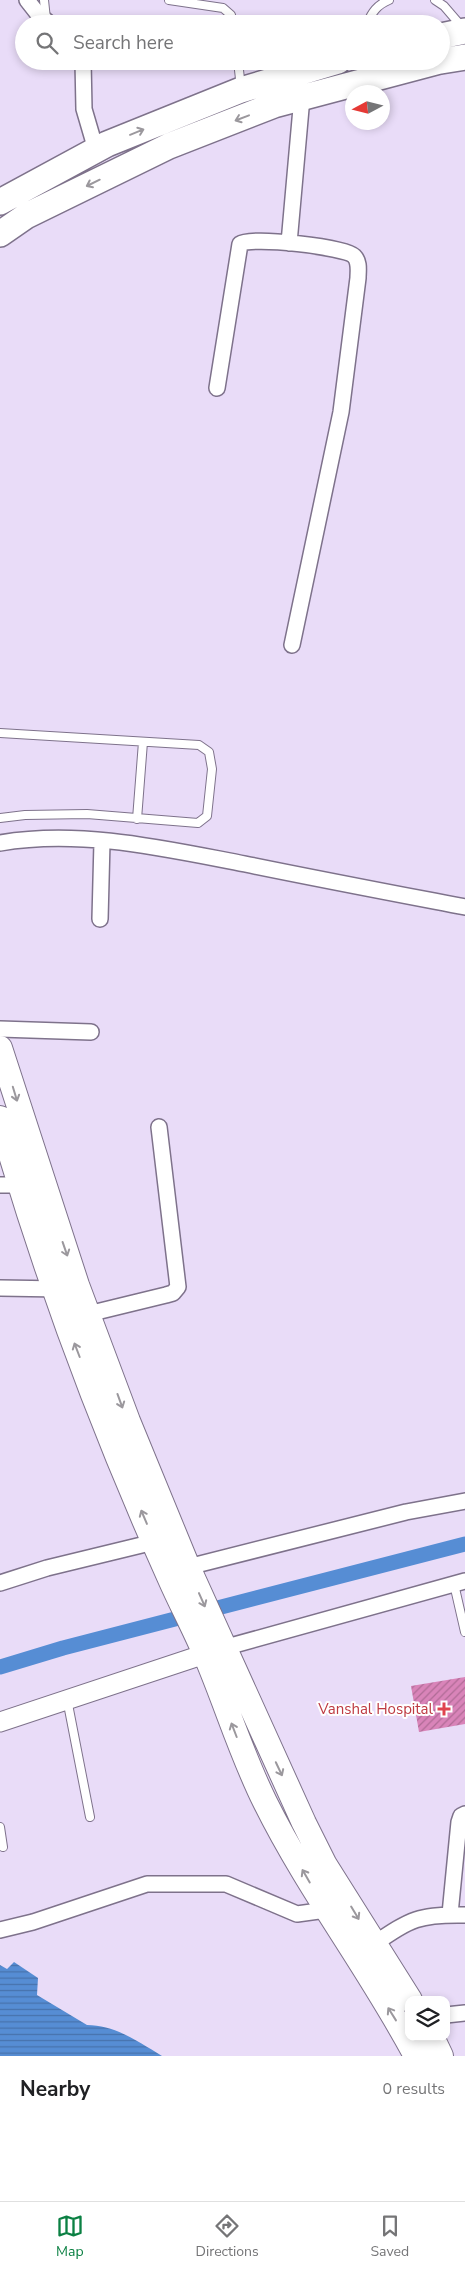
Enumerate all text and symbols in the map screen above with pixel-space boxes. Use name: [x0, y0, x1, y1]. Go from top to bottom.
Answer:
search box: [15, 15, 450, 70]
icon: search: [33, 29, 61, 57]
text: Search here: [73, 30, 174, 56]
north arrow: [345, 85, 390, 130]
one-way arrow: [235, 114, 250, 123]
one-way arrow: [129, 126, 144, 136]
one-way arrow: [86, 179, 101, 188]
one-way arrow: [10, 1086, 20, 1102]
one-way arrow: [61, 1240, 70, 1256]
one-way arrow: [72, 1343, 82, 1358]
one-way arrow: [116, 1393, 125, 1409]
one-way arrow: [139, 1510, 149, 1525]
one-way arrow: [198, 1592, 208, 1607]
place label: Vanshal Hospital: [317, 1699, 434, 1719]
marker: Vanshal Hospital: [437, 1702, 451, 1716]
one-way arrow: [229, 1723, 238, 1738]
one-way arrow: [275, 1761, 284, 1776]
one-way arrow: [301, 1868, 311, 1883]
one-way arrow: [349, 1906, 360, 1920]
map controls: [405, 1996, 450, 2041]
button: layers: [405, 1996, 450, 2041]
one-way arrow: [387, 2007, 397, 2021]
text: Nearby: [20, 2075, 90, 2103]
text: 0 results: [383, 2078, 445, 2100]
tab: Map: [56, 2212, 84, 2261]
tab: Directions: [196, 2212, 259, 2261]
tab: Saved: [370, 2212, 409, 2261]

